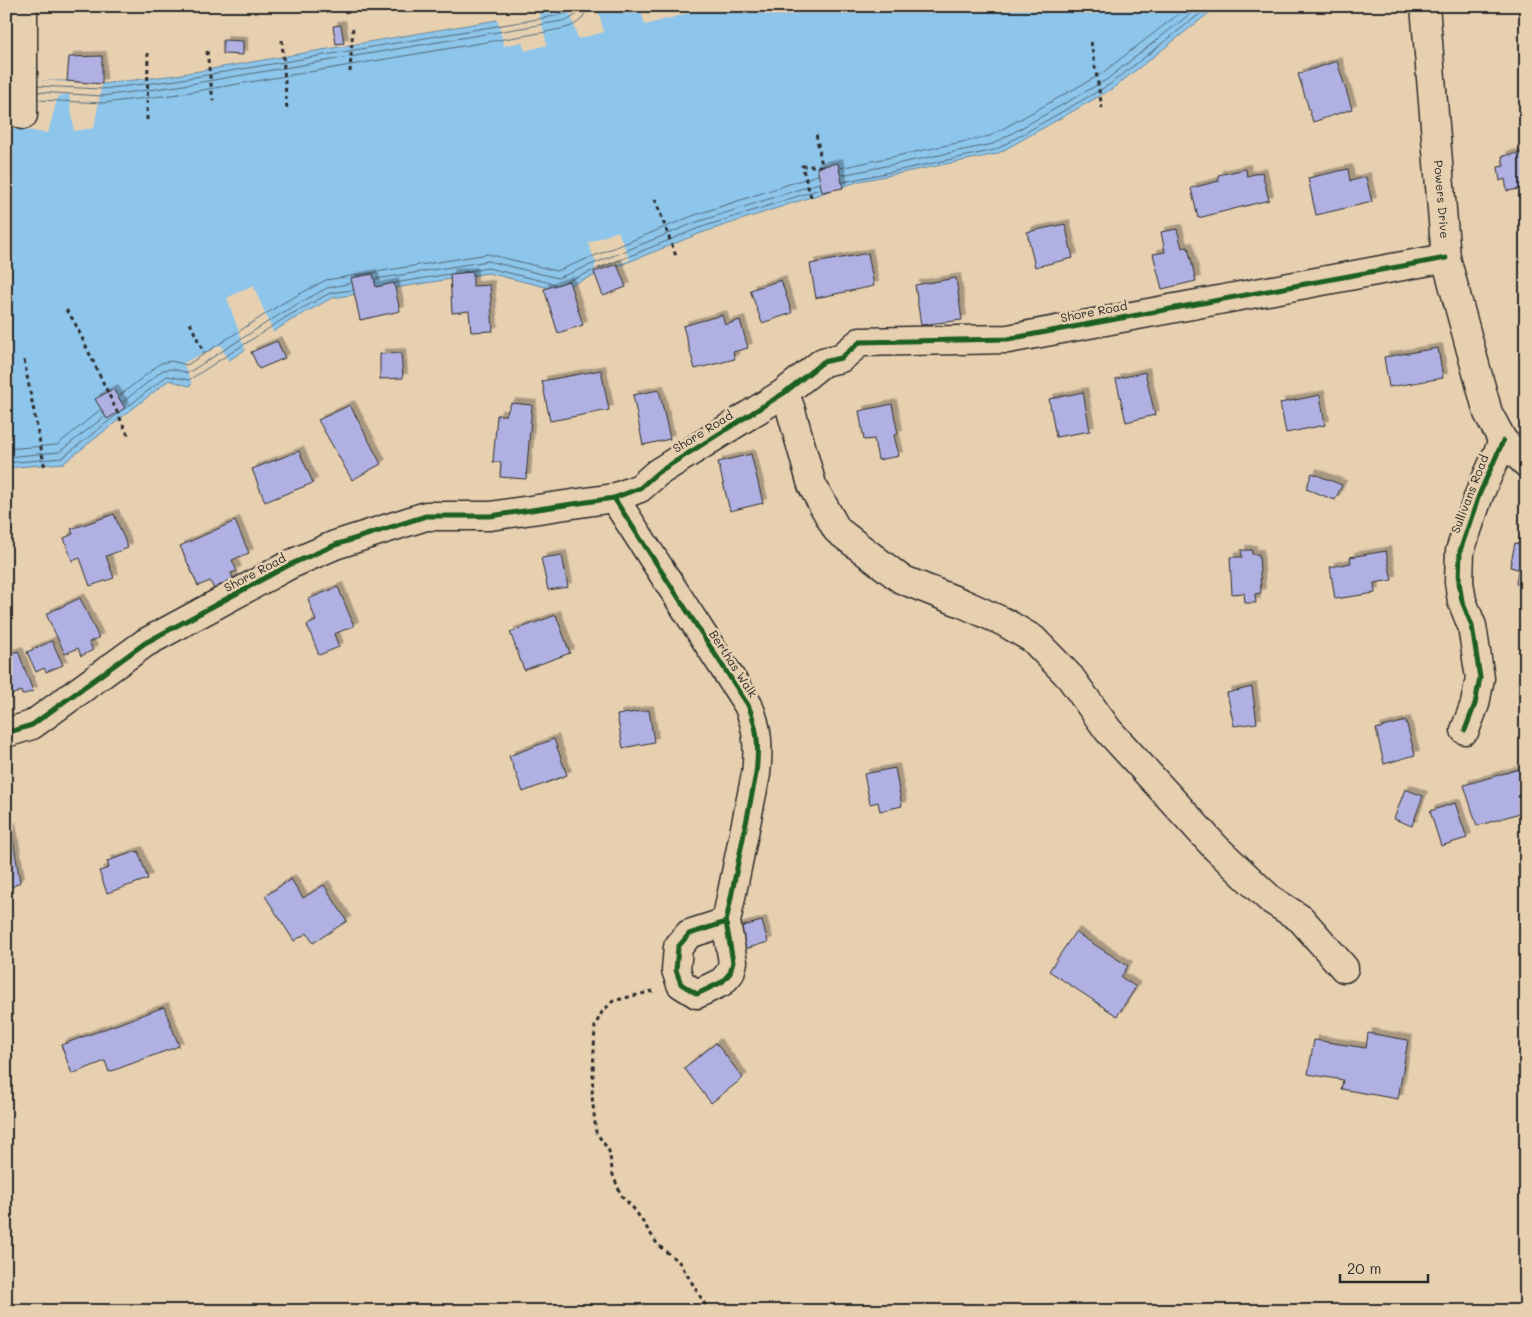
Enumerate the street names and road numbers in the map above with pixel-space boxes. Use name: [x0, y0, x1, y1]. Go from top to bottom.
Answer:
street label: Powers Drive: [1431, 159, 1453, 239]
street label: Shore Road: [1059, 297, 1129, 325]
street label: Shore Road: [669, 406, 736, 456]
street label: Sullivans Road: [1447, 452, 1492, 535]
street label: Shore Road: [221, 549, 289, 595]
street label: Berthas Walk: [706, 627, 762, 700]

